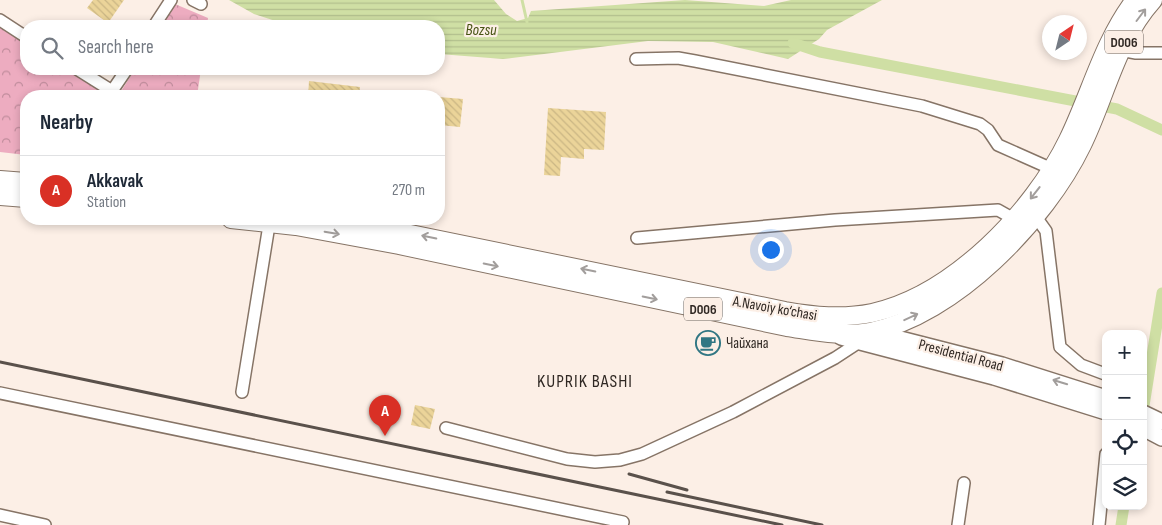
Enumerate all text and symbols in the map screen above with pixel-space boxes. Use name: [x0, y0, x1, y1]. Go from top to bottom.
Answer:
one-way arrow: [1136, 9, 1147, 22]
north arrow: [1042, 15, 1087, 60]
search box: [20, 20, 445, 75]
water label: Bozsu: [465, 21, 497, 40]
road number: D006: [1105, 31, 1143, 54]
icon: search: [38, 34, 66, 62]
text: Search here: [78, 36, 154, 59]
text: Nearby: [40, 110, 93, 135]
text: Akkavak: [87, 170, 143, 193]
text: A: [52, 181, 60, 200]
text: 270 m: [392, 181, 425, 200]
one-way arrow: [1030, 186, 1041, 199]
text: Station: [87, 193, 126, 212]
one-way arrow: [323, 229, 339, 238]
one-way arrow: [421, 231, 437, 241]
your location: [758, 237, 784, 263]
one-way arrow: [483, 261, 499, 270]
one-way arrow: [580, 265, 596, 274]
street label: A.Navoiy ko‘chasi: [730, 292, 819, 325]
one-way arrow: [642, 294, 658, 303]
road number: D006: [684, 298, 722, 320]
one-way arrow: [903, 312, 918, 321]
cafe icon: Чайхана: [695, 330, 721, 356]
map controls: [1102, 330, 1147, 510]
button: +: [1102, 330, 1147, 375]
place label: Чайхана: [726, 334, 769, 353]
street label: Presidential Road: [917, 335, 1005, 376]
district label: KUPRIK BASHI: [537, 371, 633, 392]
button: −: [1102, 375, 1147, 420]
one-way arrow: [1052, 377, 1068, 387]
pin: A: [369, 395, 401, 436]
button: locate: [1102, 420, 1147, 465]
button: layers: [1102, 465, 1147, 510]

